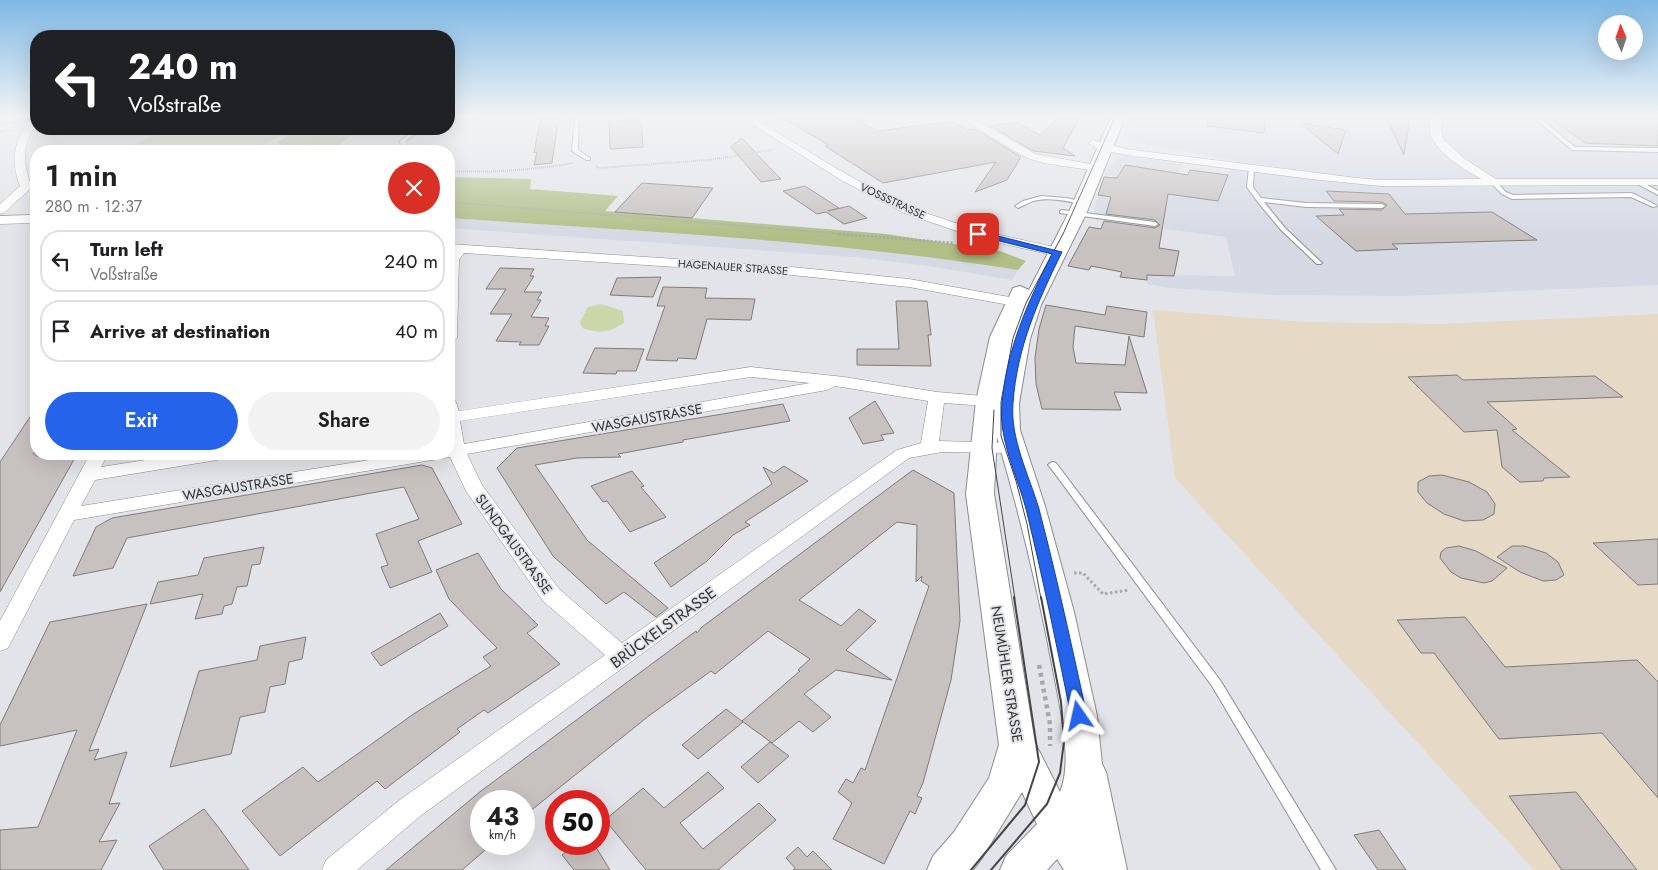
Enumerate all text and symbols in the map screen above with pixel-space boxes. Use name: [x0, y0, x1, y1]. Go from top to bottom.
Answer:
north arrow: [1598, 15, 1642, 60]
map controls: [1598, 15, 1643, 60]
text: 240 m: [128, 42, 238, 92]
icon: left: [45, 50, 110, 115]
text: Voßstraße: [128, 88, 221, 120]
text: 1 min: [45, 154, 118, 197]
button: close: [388, 162, 440, 214]
street label: VOSSSTRASSE: [858, 179, 928, 223]
text: 280 m · 12:37: [45, 195, 142, 218]
pin: [957, 213, 999, 255]
icon: arrive: [964, 220, 992, 248]
text: Turn left: [90, 236, 163, 263]
icon: left: [47, 247, 75, 275]
text: 240 m: [384, 248, 438, 275]
street label: HAGENAUER STRASSE: [677, 255, 789, 279]
text: Voßstraße: [90, 263, 158, 286]
icon: arrive: [47, 317, 75, 345]
text: Arrive at destination: [90, 318, 270, 345]
text: 40 m: [395, 318, 438, 345]
button: Exit: [45, 392, 238, 450]
button: Share: [248, 392, 440, 450]
street label: WASGAUSTRASSE: [590, 398, 704, 438]
street label: WASGAUSTRASSE: [181, 468, 295, 506]
street label: SUNDGAUSTRASSE: [471, 490, 557, 598]
street label: BRÜCKELSTRASSE: [606, 581, 721, 674]
street label: NEUMÜHLER STRASSE: [986, 604, 1028, 744]
position arrow: [1052, 689, 1104, 741]
speed limit sign: 50: [545, 790, 610, 855]
text: 43: [486, 798, 519, 834]
text: km/h: [489, 826, 516, 844]

